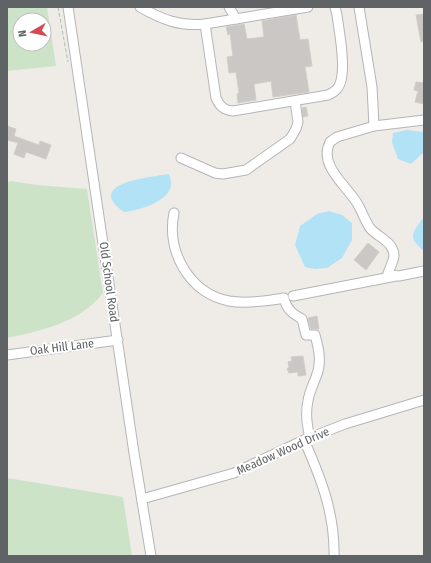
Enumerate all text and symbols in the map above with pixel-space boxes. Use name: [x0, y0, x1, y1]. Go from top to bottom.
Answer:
north arrow: [12, 12, 52, 52]
text: N: [16, 29, 30, 38]
street label: Old School Road: [96, 241, 122, 323]
street label: Oak Hill Lane: [29, 336, 95, 358]
street label: Meadow Wood Drive: [235, 424, 331, 478]

